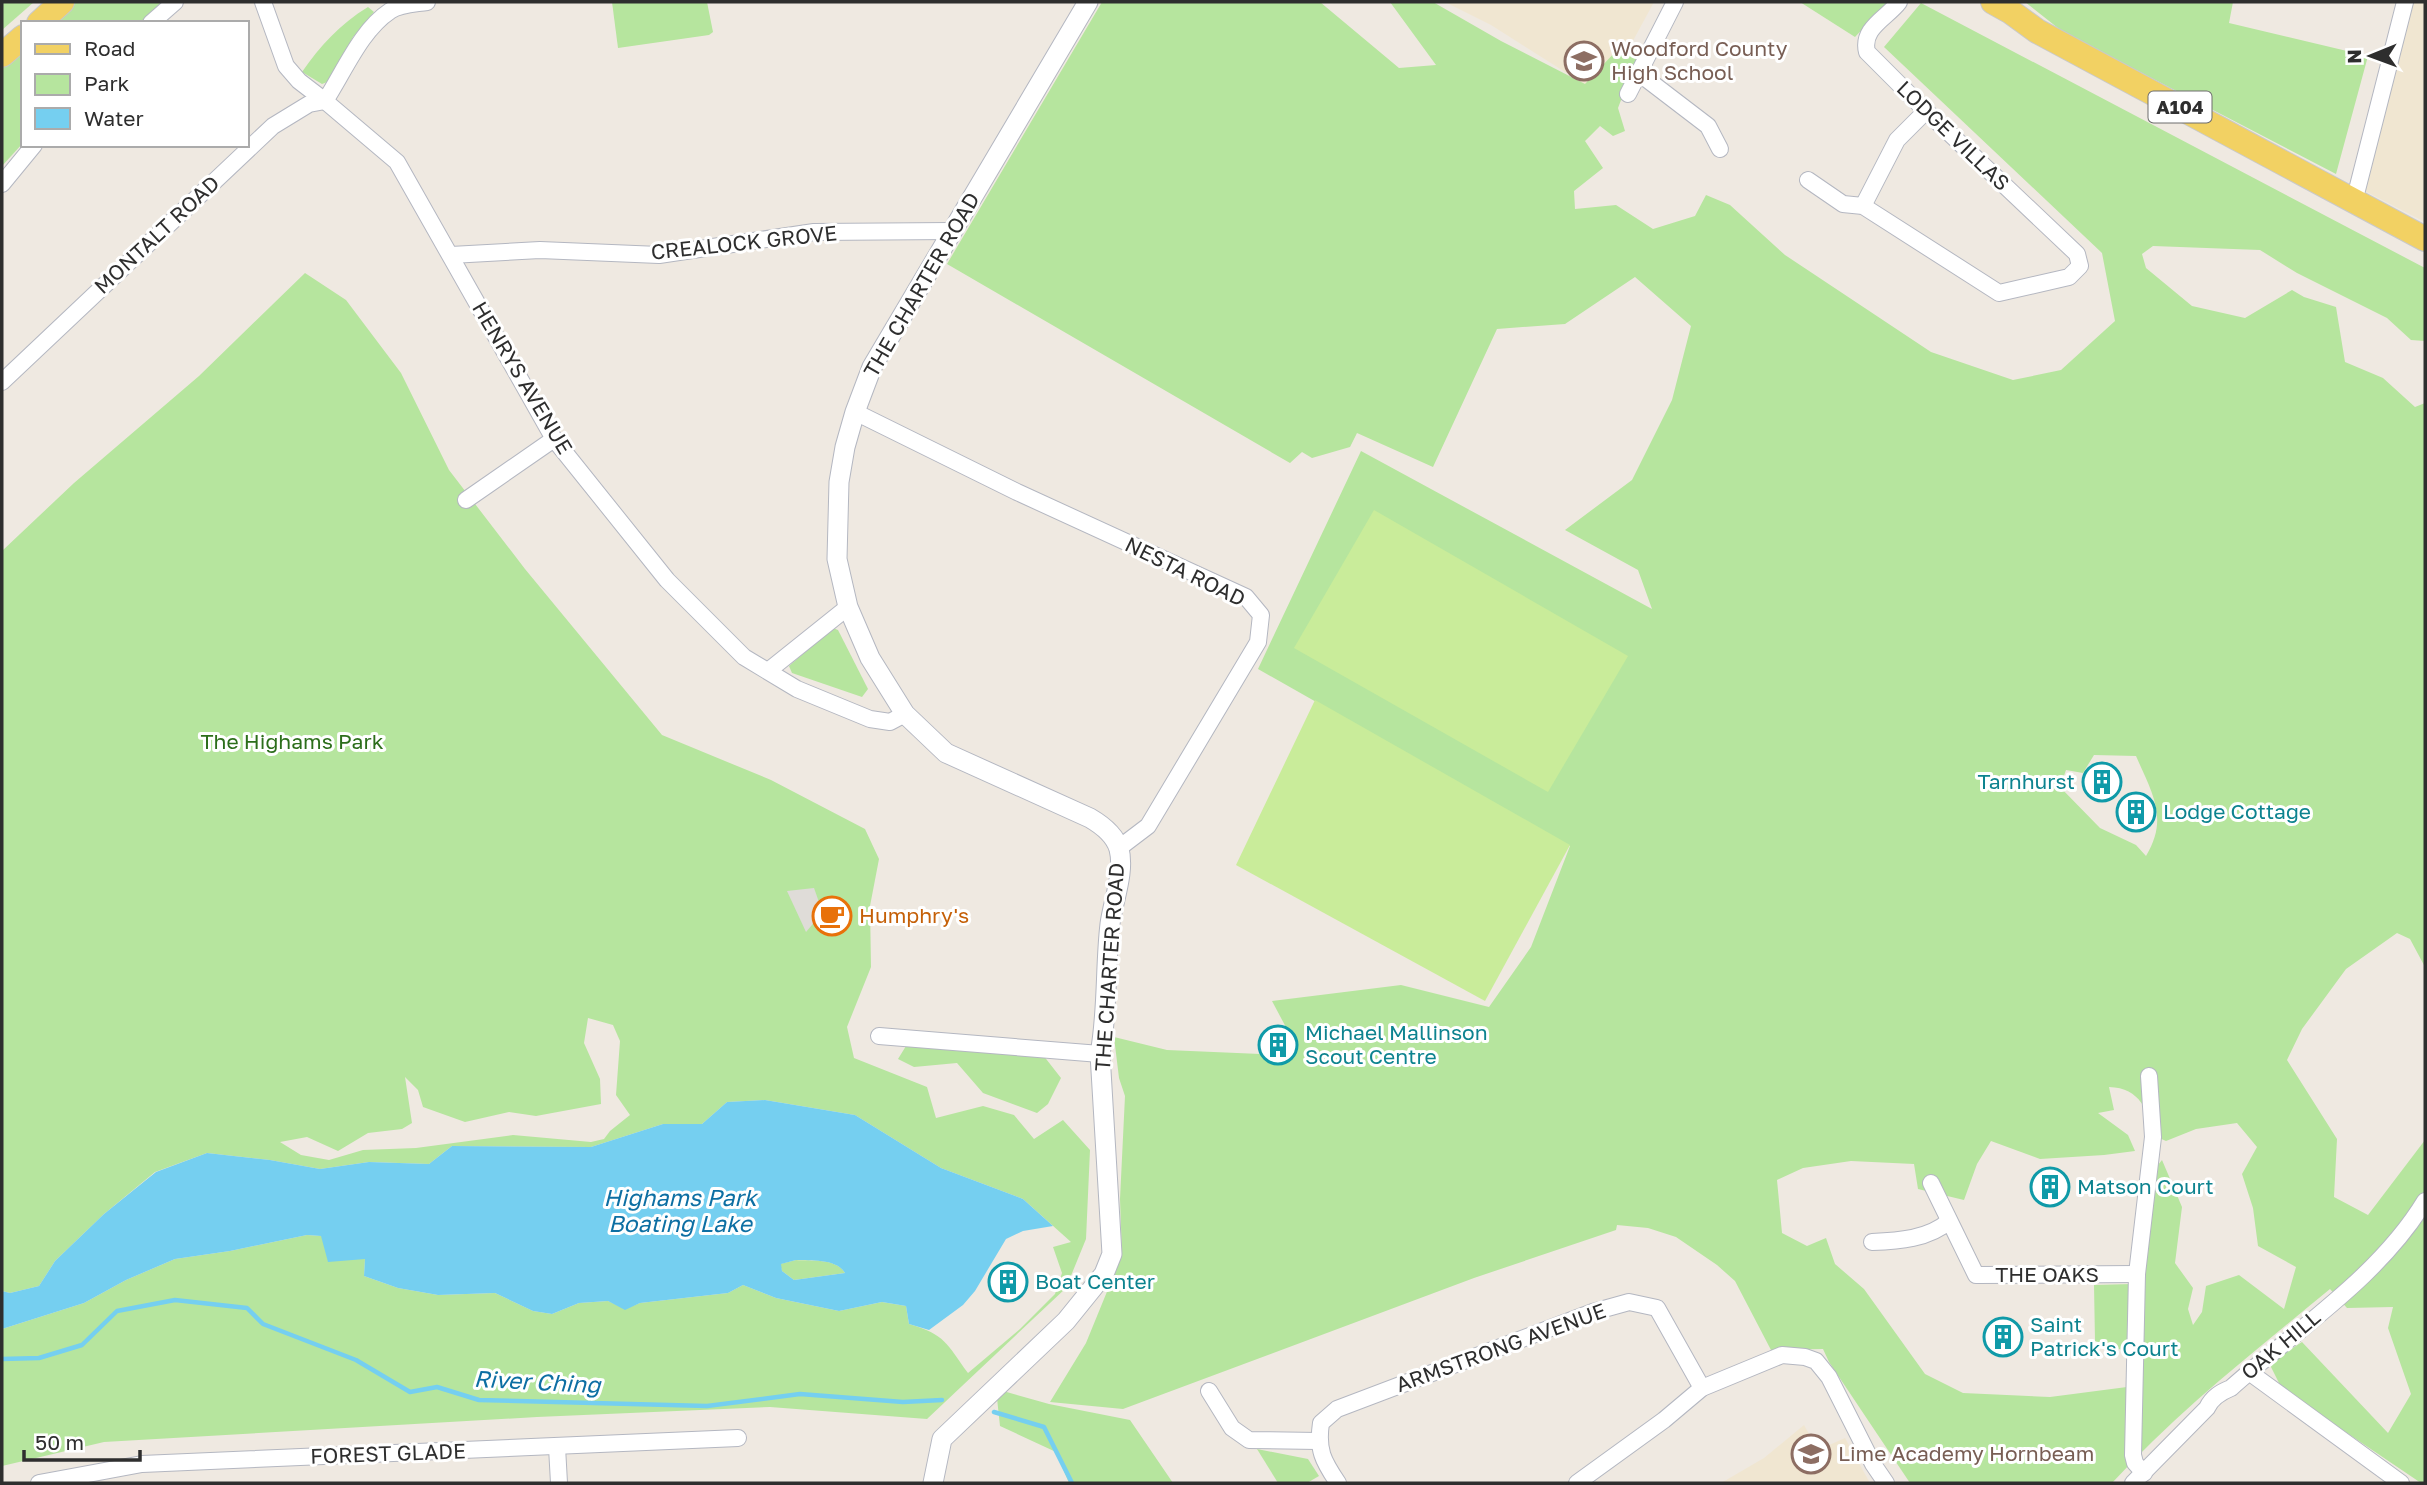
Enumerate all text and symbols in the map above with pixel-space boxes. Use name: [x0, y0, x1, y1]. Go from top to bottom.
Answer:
legend: [21, 21, 248, 147]
north arrow: [2336, 21, 2406, 91]
text: Road: [84, 35, 135, 61]
place label: Woodford County High School: [1611, 35, 1788, 85]
school or university icon: Woodford County High School: [1563, 40, 1605, 82]
text: N: [2342, 49, 2365, 64]
text: Park: [84, 70, 130, 96]
street label: LODGE VILLAS: [1892, 75, 2016, 196]
road number: A104: [2148, 92, 2212, 122]
text: Water: [84, 105, 144, 131]
street label: MONTALT ROAD: [88, 170, 224, 299]
street label: THE CHARTER ROAD: [858, 188, 985, 381]
street label: CREALOCK GROVE: [649, 219, 838, 265]
street label: HENRYS AVENUE: [467, 297, 579, 458]
street label: NESTA ROAD: [1121, 531, 1250, 611]
park label: The Highams Park: [200, 728, 384, 754]
building icon: Tarnhurst: [2081, 761, 2123, 803]
place label: Tarnhurst: [1978, 768, 2075, 794]
building icon: Lodge Cottage: [2115, 791, 2157, 833]
place label: Lodge Cottage: [2163, 798, 2311, 824]
street label: THE CHARTER ROAD: [1089, 862, 1129, 1072]
cafe icon: Humphry's: [811, 895, 853, 937]
place label: Humphry's: [859, 902, 969, 928]
place label: Michael Mallinson Scout Centre: [1305, 1019, 1488, 1069]
building icon: Michael Mallinson Scout Centre: [1257, 1024, 1299, 1066]
building icon: Matson Court: [2029, 1166, 2071, 1208]
place label: Matson Court: [2077, 1173, 2214, 1199]
water label: Highams Park Boating Lake: [603, 1183, 759, 1237]
building icon: Boat Center: [987, 1261, 1029, 1303]
street label: THE OAKS: [1995, 1261, 2099, 1287]
place label: Boat Center: [1035, 1268, 1155, 1294]
street label: ARMSTRONG AVENUE: [1392, 1297, 1609, 1397]
street label: OAK HILL: [2235, 1304, 2325, 1385]
place label: Saint Patrick's Court: [2030, 1311, 2179, 1361]
building icon: Saint Patrick's Court: [1982, 1316, 2024, 1358]
water label: River Ching: [473, 1364, 603, 1398]
scale bar: [24, 1418, 140, 1462]
text: 50 m: [35, 1429, 84, 1455]
school or university icon: Lime Academy Hornbeam: [1790, 1433, 1832, 1475]
street label: FOREST GLADE: [310, 1437, 466, 1469]
place label: Lime Academy Hornbeam: [1838, 1440, 2094, 1466]

